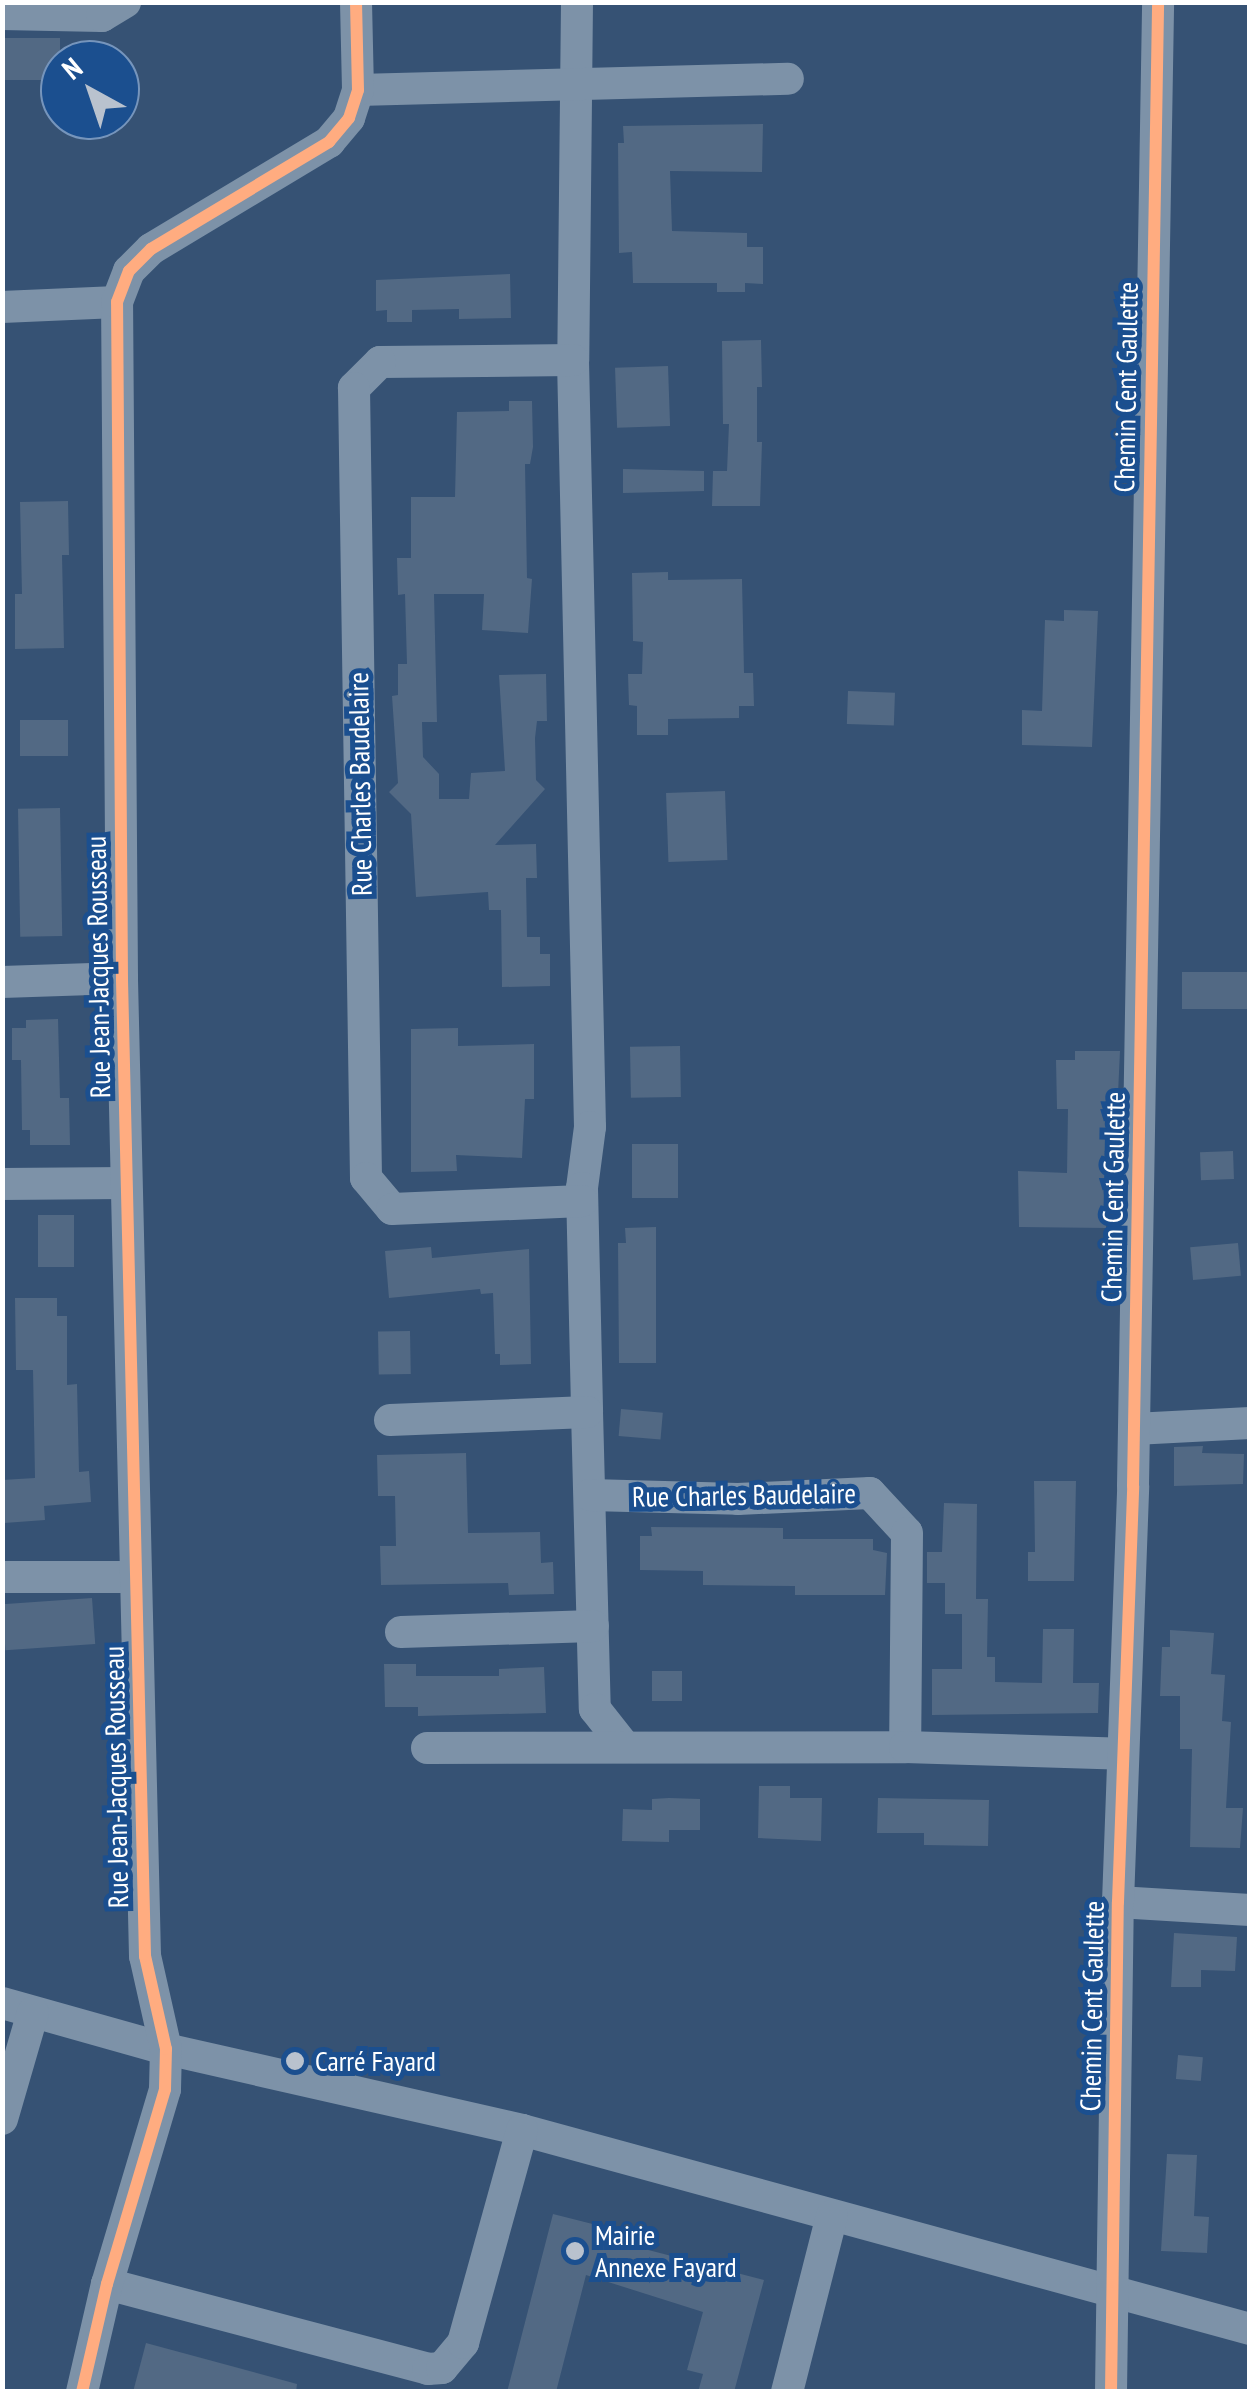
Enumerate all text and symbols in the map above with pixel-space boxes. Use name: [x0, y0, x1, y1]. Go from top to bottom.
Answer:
north arrow: [40, 40, 140, 140]
text: N: [54, 49, 89, 87]
street label: Chemin Cent Gaulette: [1107, 281, 1145, 493]
street label: Rue Charles Baudelaire: [341, 672, 379, 896]
street label: Rue Jean-Jacques Rousseau: [79, 836, 117, 1098]
street label: Chemin Cent Gaulette: [1094, 1091, 1132, 1303]
street label: Rue Charles Baudelaire: [632, 1476, 856, 1514]
street label: Rue Jean-Jacques Rousseau: [97, 1646, 135, 1908]
street label: Chemin Cent Gaulette: [1073, 1900, 1111, 2112]
place label: Carré Fayard: [315, 2044, 436, 2078]
marker: Carré Fayard: [284, 2050, 306, 2072]
place label: Mairie Annexe Fayard: [595, 2218, 737, 2284]
marker: Mairie Annexe Fayard: [564, 2240, 586, 2262]

